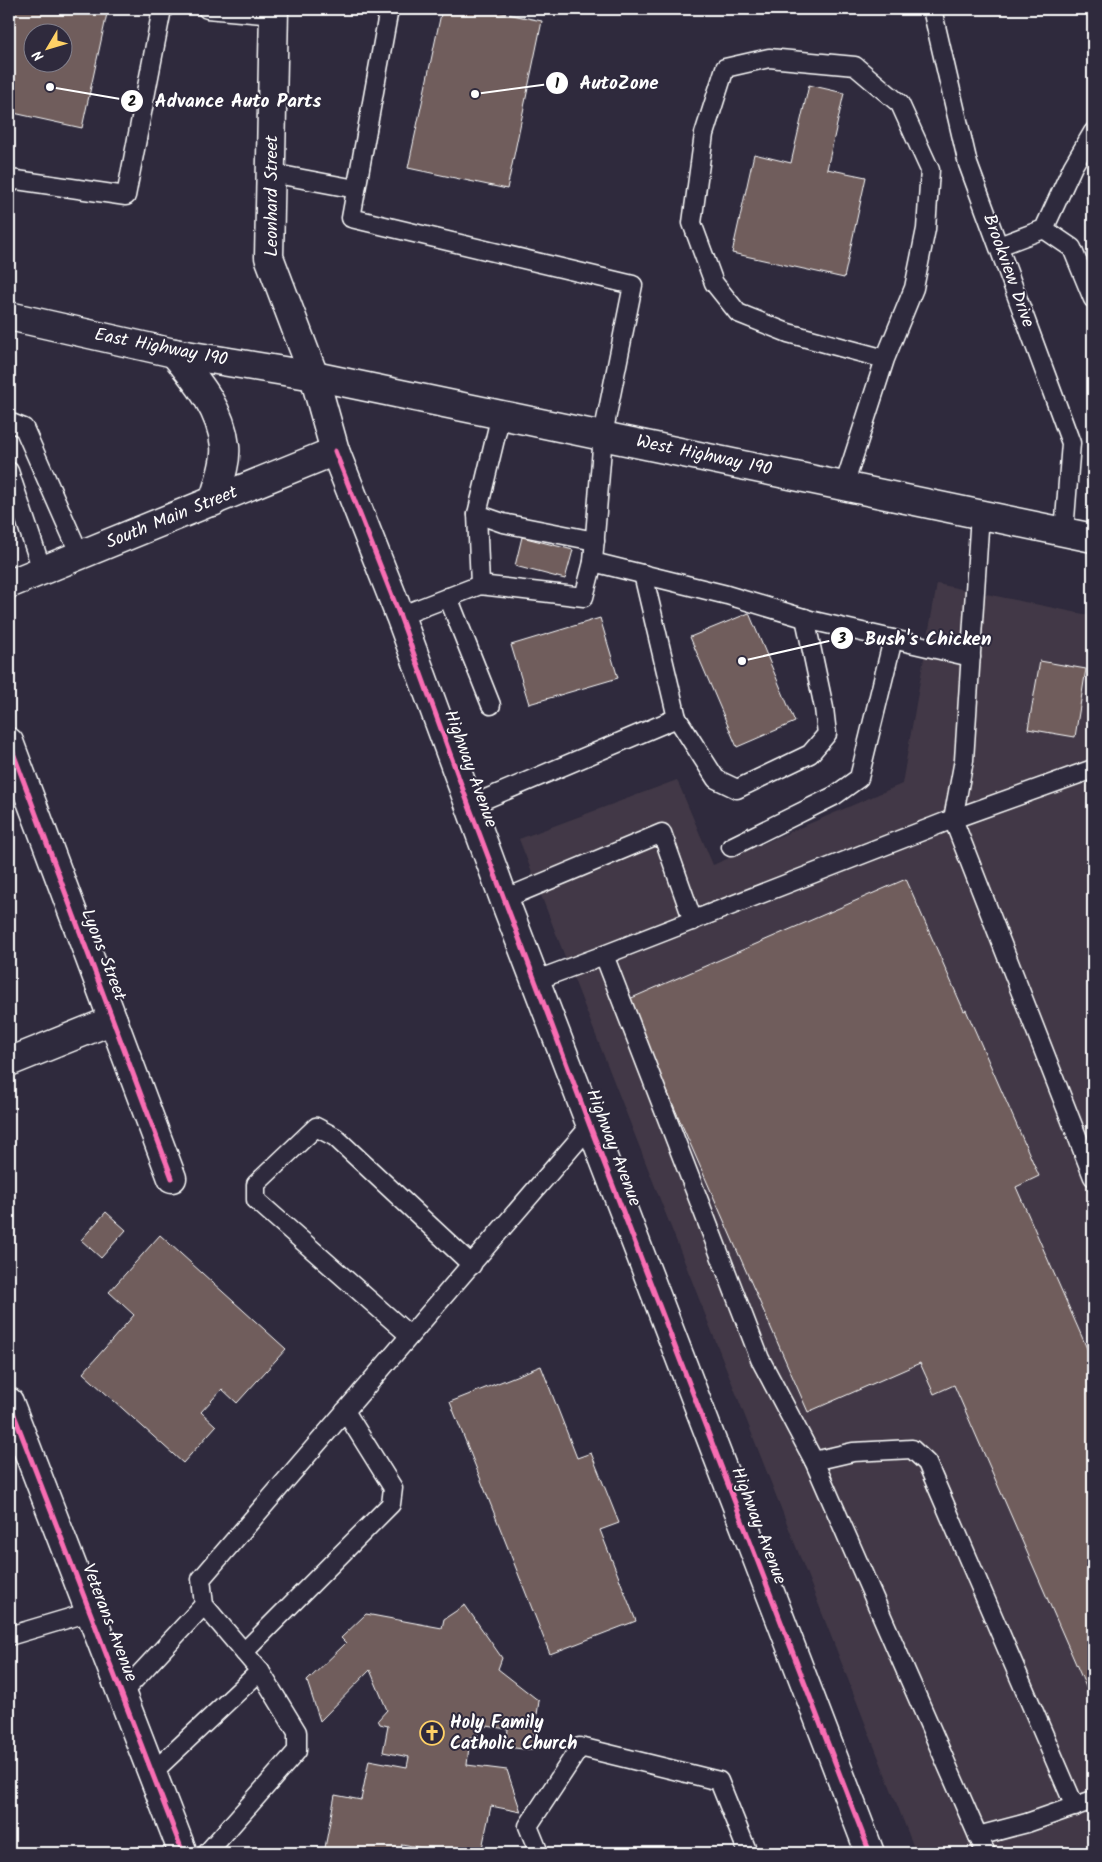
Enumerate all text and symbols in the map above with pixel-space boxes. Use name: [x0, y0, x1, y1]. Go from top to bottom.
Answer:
north arrow: [22, 22, 72, 72]
text: N: [27, 45, 50, 66]
callout: AutoZone: [544, 66, 669, 100]
text: AutoZone: [579, 69, 659, 99]
text: 1: [555, 72, 560, 96]
callout: Advance Auto Parts: [120, 84, 331, 118]
text: Advance Auto Parts: [155, 87, 321, 117]
text: 2: [128, 90, 137, 114]
street label: Leonhard Street: [258, 134, 287, 257]
street label: Brookview Drive: [974, 210, 1042, 332]
street label: East Highway 190: [92, 321, 230, 375]
street label: West Highway 190: [633, 427, 775, 485]
street label: South Main Street: [102, 478, 243, 558]
callout: Bush's Chicken: [830, 621, 1001, 655]
text: Bush's Chicken: [865, 625, 991, 655]
text: 3: [837, 627, 846, 651]
street label: Highway Avenue: [435, 706, 505, 832]
street label: Lyons Street: [72, 905, 134, 1006]
street label: Highway Avenue: [577, 1085, 649, 1211]
street label: Highway Avenue: [722, 1463, 794, 1589]
street label: Veterans Avenue: [73, 1560, 145, 1686]
place label: Holy Family Catholic Church: [450, 1709, 577, 1759]
church icon: Holy Family Catholic Church: [419, 1720, 445, 1746]

